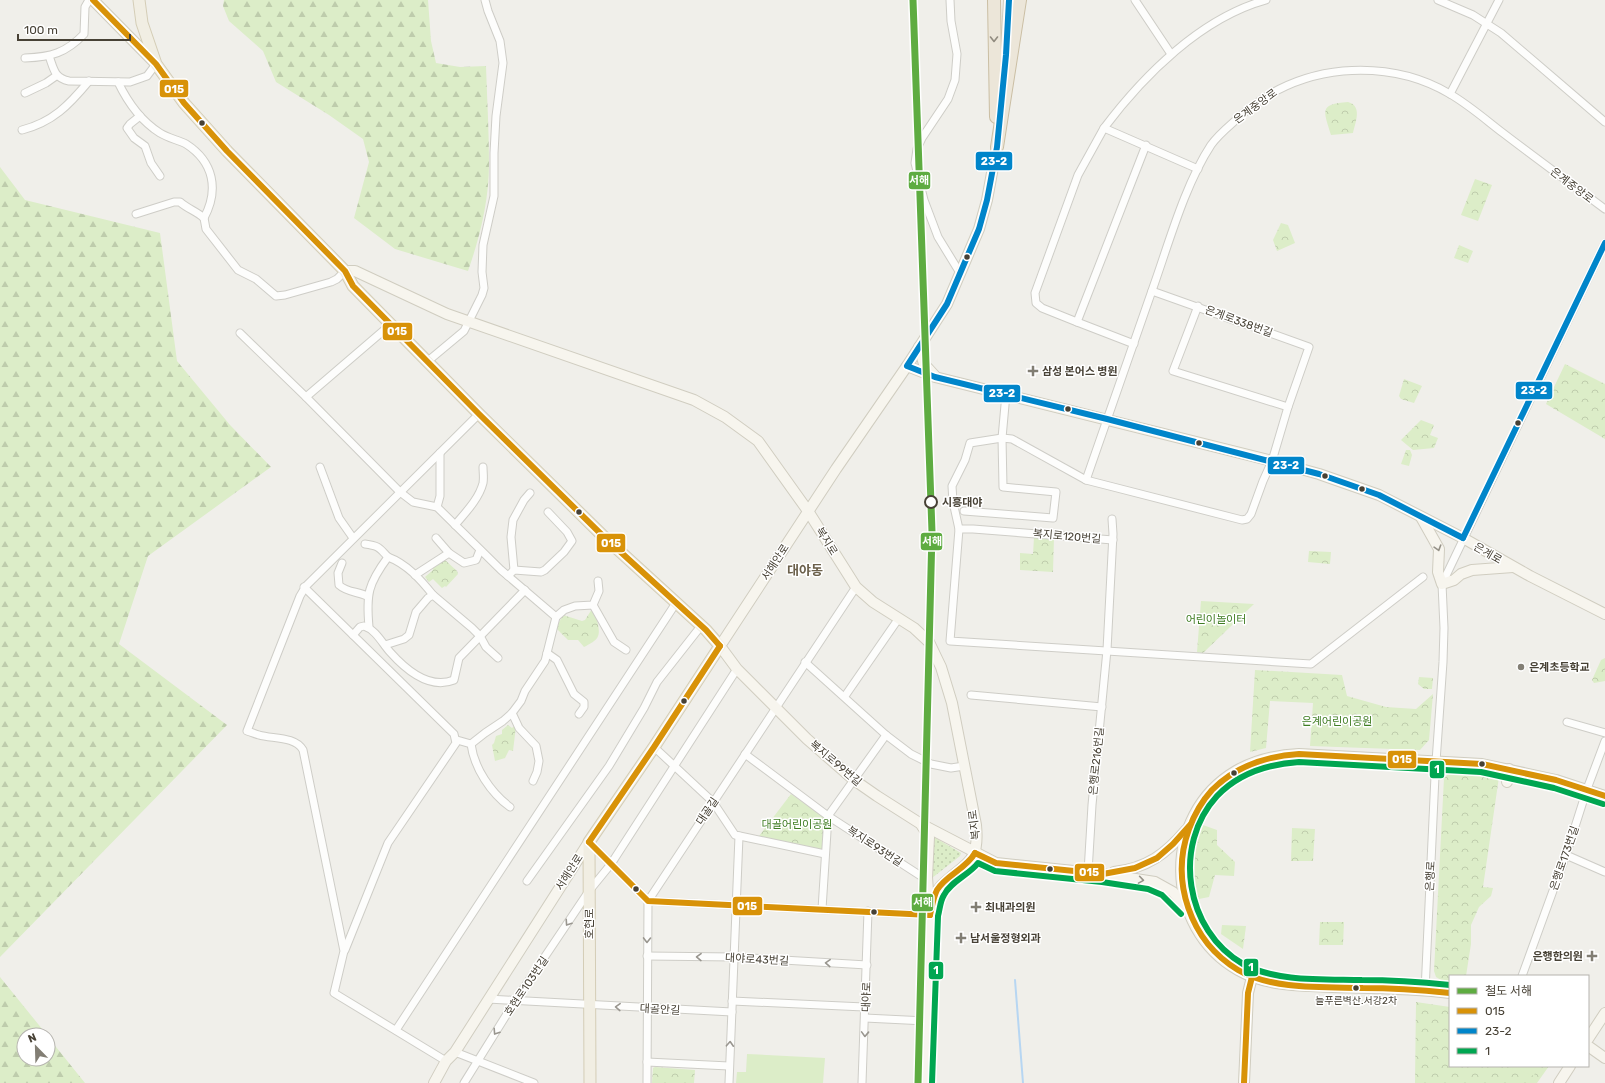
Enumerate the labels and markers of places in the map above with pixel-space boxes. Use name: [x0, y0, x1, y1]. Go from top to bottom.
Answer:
unlabelled marker: [197, 118, 207, 128]
unlabelled marker: [962, 252, 972, 262]
marker: 삼성 본어스 병원: [1027, 365, 1039, 377]
place label: 삼성 본어스 병원: [1042, 365, 1118, 378]
unlabelled marker: [1063, 404, 1073, 414]
unlabelled marker: [1513, 418, 1523, 428]
unlabelled marker: [1194, 438, 1204, 448]
unlabelled marker: [1320, 471, 1330, 481]
unlabelled marker: [1357, 484, 1367, 494]
marker: 시흥대야: [924, 495, 938, 509]
place label: 시흥대야: [942, 496, 982, 509]
unlabelled marker: [574, 507, 584, 517]
place label: 은계초등학교: [1529, 661, 1590, 674]
marker: 은계초등학교: [1516, 662, 1526, 672]
unlabelled marker: [679, 696, 689, 706]
unlabelled marker: [1477, 759, 1487, 769]
unlabelled marker: [1229, 768, 1239, 778]
unlabelled marker: [1045, 864, 1055, 874]
unlabelled marker: [631, 884, 641, 894]
marker: 최내과의원: [970, 901, 982, 913]
place label: 최내과의원: [985, 901, 1036, 914]
unlabelled marker: [869, 907, 879, 917]
marker: 남서울정형외과: [955, 932, 967, 944]
place label: 남서울정형외과: [970, 932, 1041, 945]
place label: 은행한의원: [1532, 950, 1583, 963]
marker: 은행한의원: [1586, 950, 1598, 962]
marker: 늘푸른벽산.서강2차: [1351, 983, 1361, 993]
place label: 늘푸른벽산.서강2차: [1315, 995, 1398, 1007]

